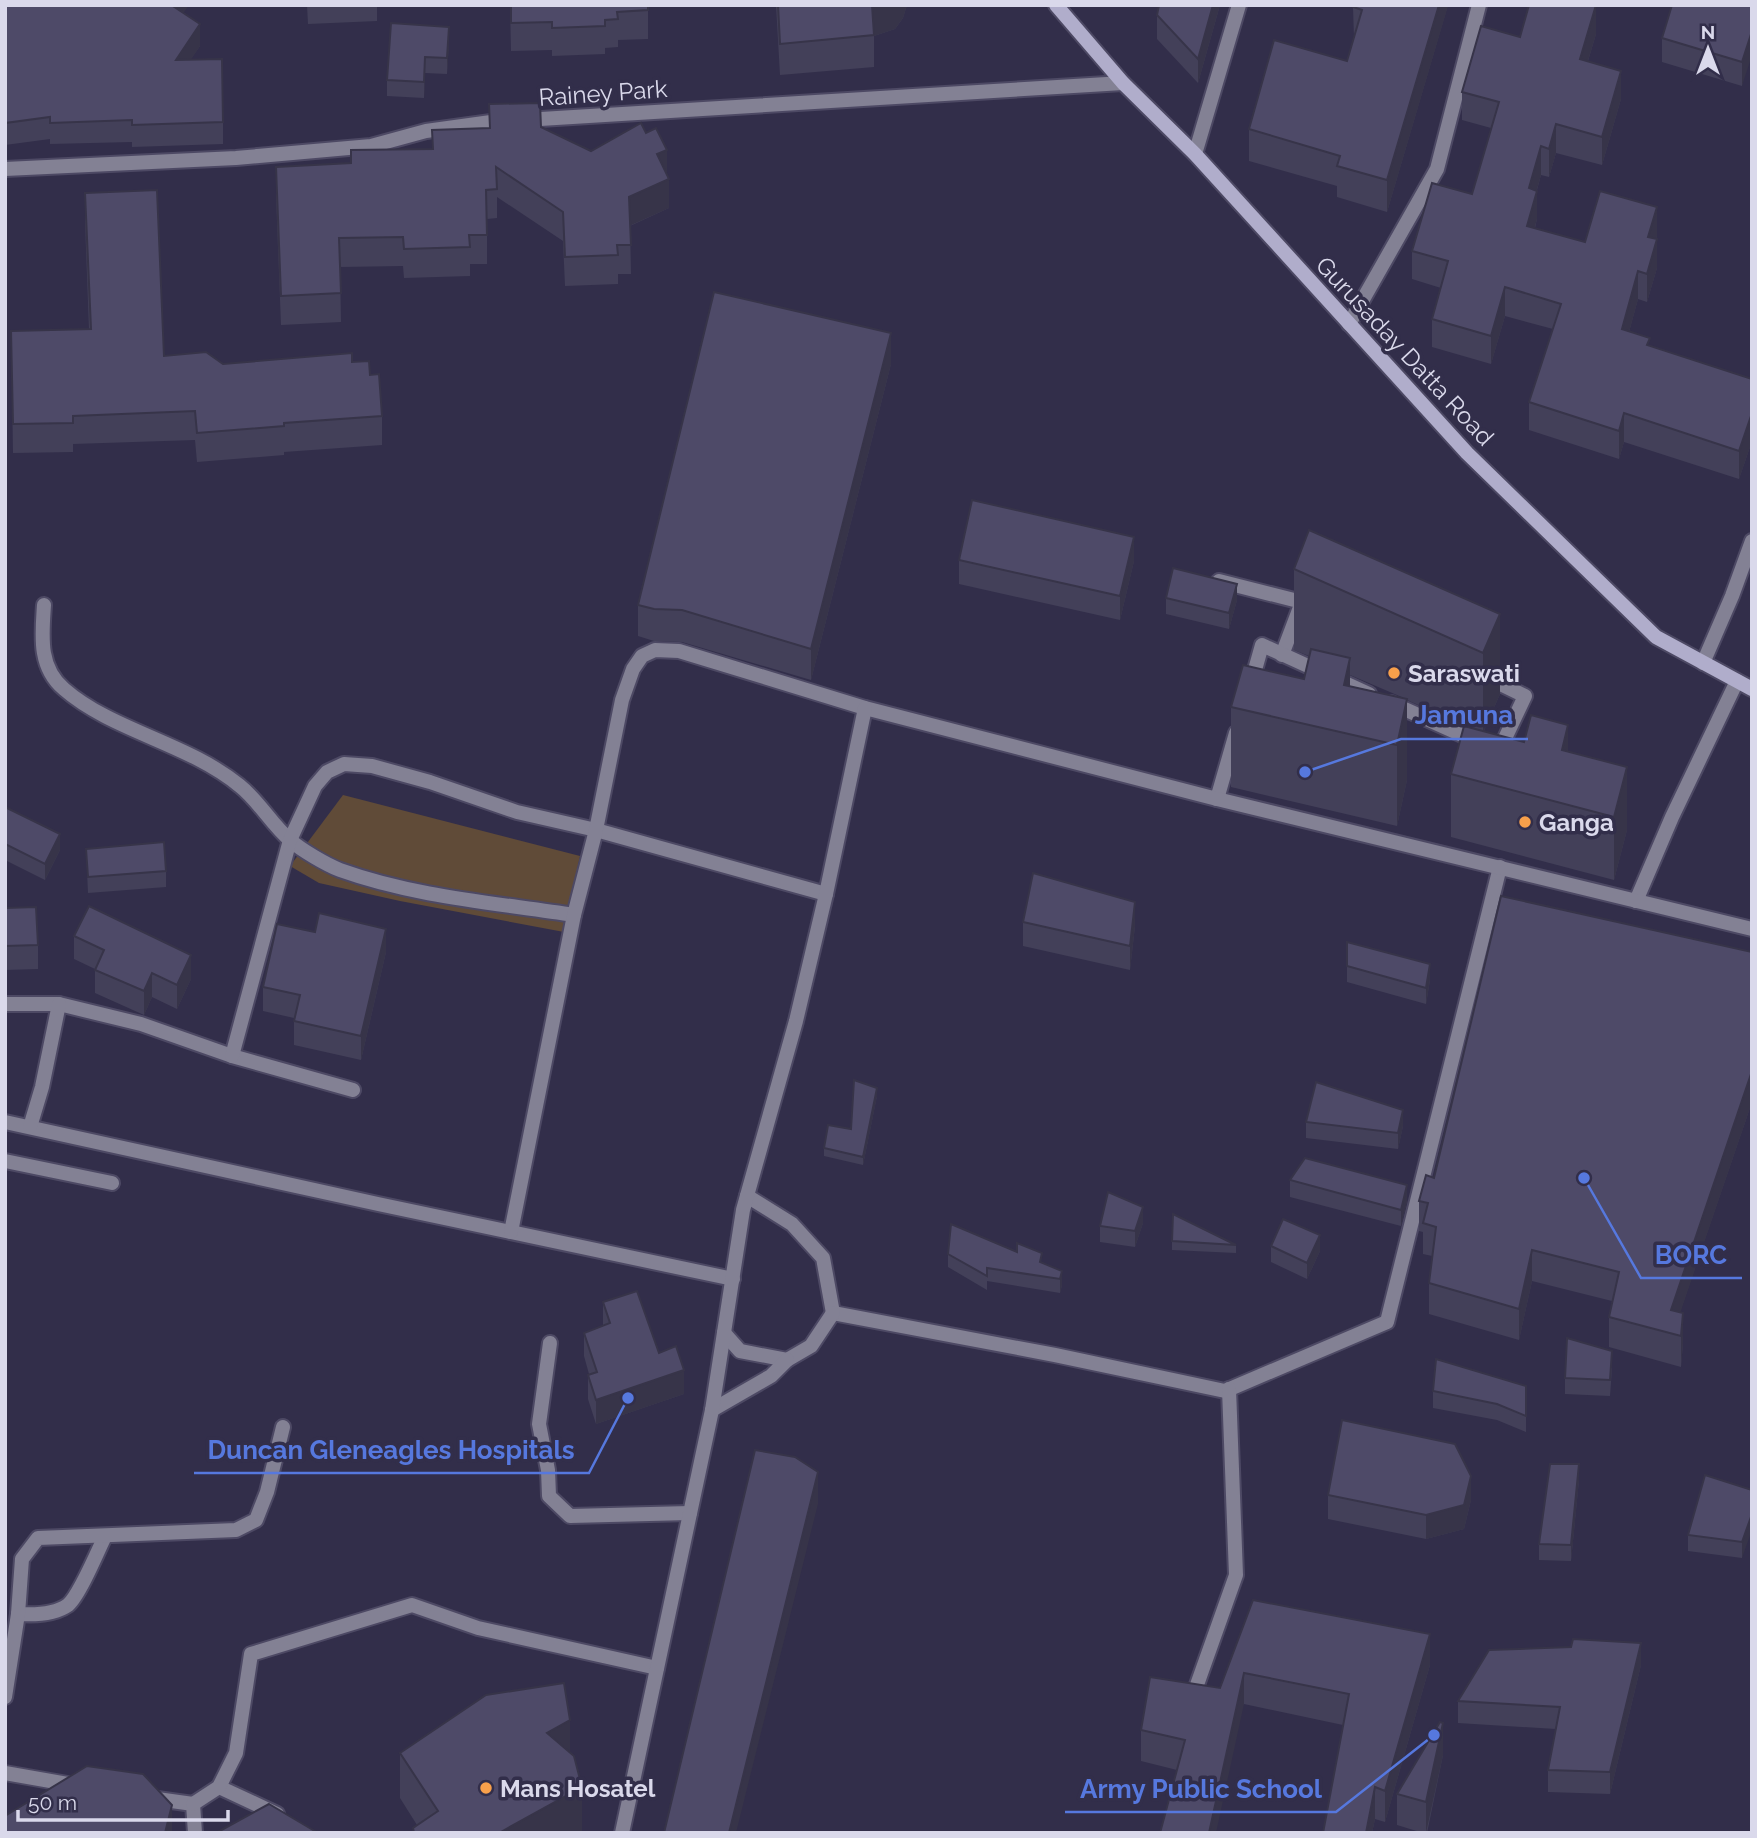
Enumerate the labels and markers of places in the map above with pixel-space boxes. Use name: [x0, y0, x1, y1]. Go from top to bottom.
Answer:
place label: Saraswati: [1408, 659, 1520, 688]
marker: Saraswati: [1386, 665, 1402, 681]
callout: Jamuna: [1401, 692, 1528, 739]
place label: Ganga: [1539, 808, 1614, 837]
marker: Ganga: [1517, 814, 1533, 830]
callout: BORC: [1641, 1231, 1742, 1278]
callout: Duncan Gleneagles Hospitals: [194, 1426, 589, 1473]
callout: Army Public School: [1065, 1765, 1336, 1812]
place label: Mans Hosatel: [500, 1774, 656, 1803]
marker: Mans Hosatel: [478, 1780, 494, 1796]

